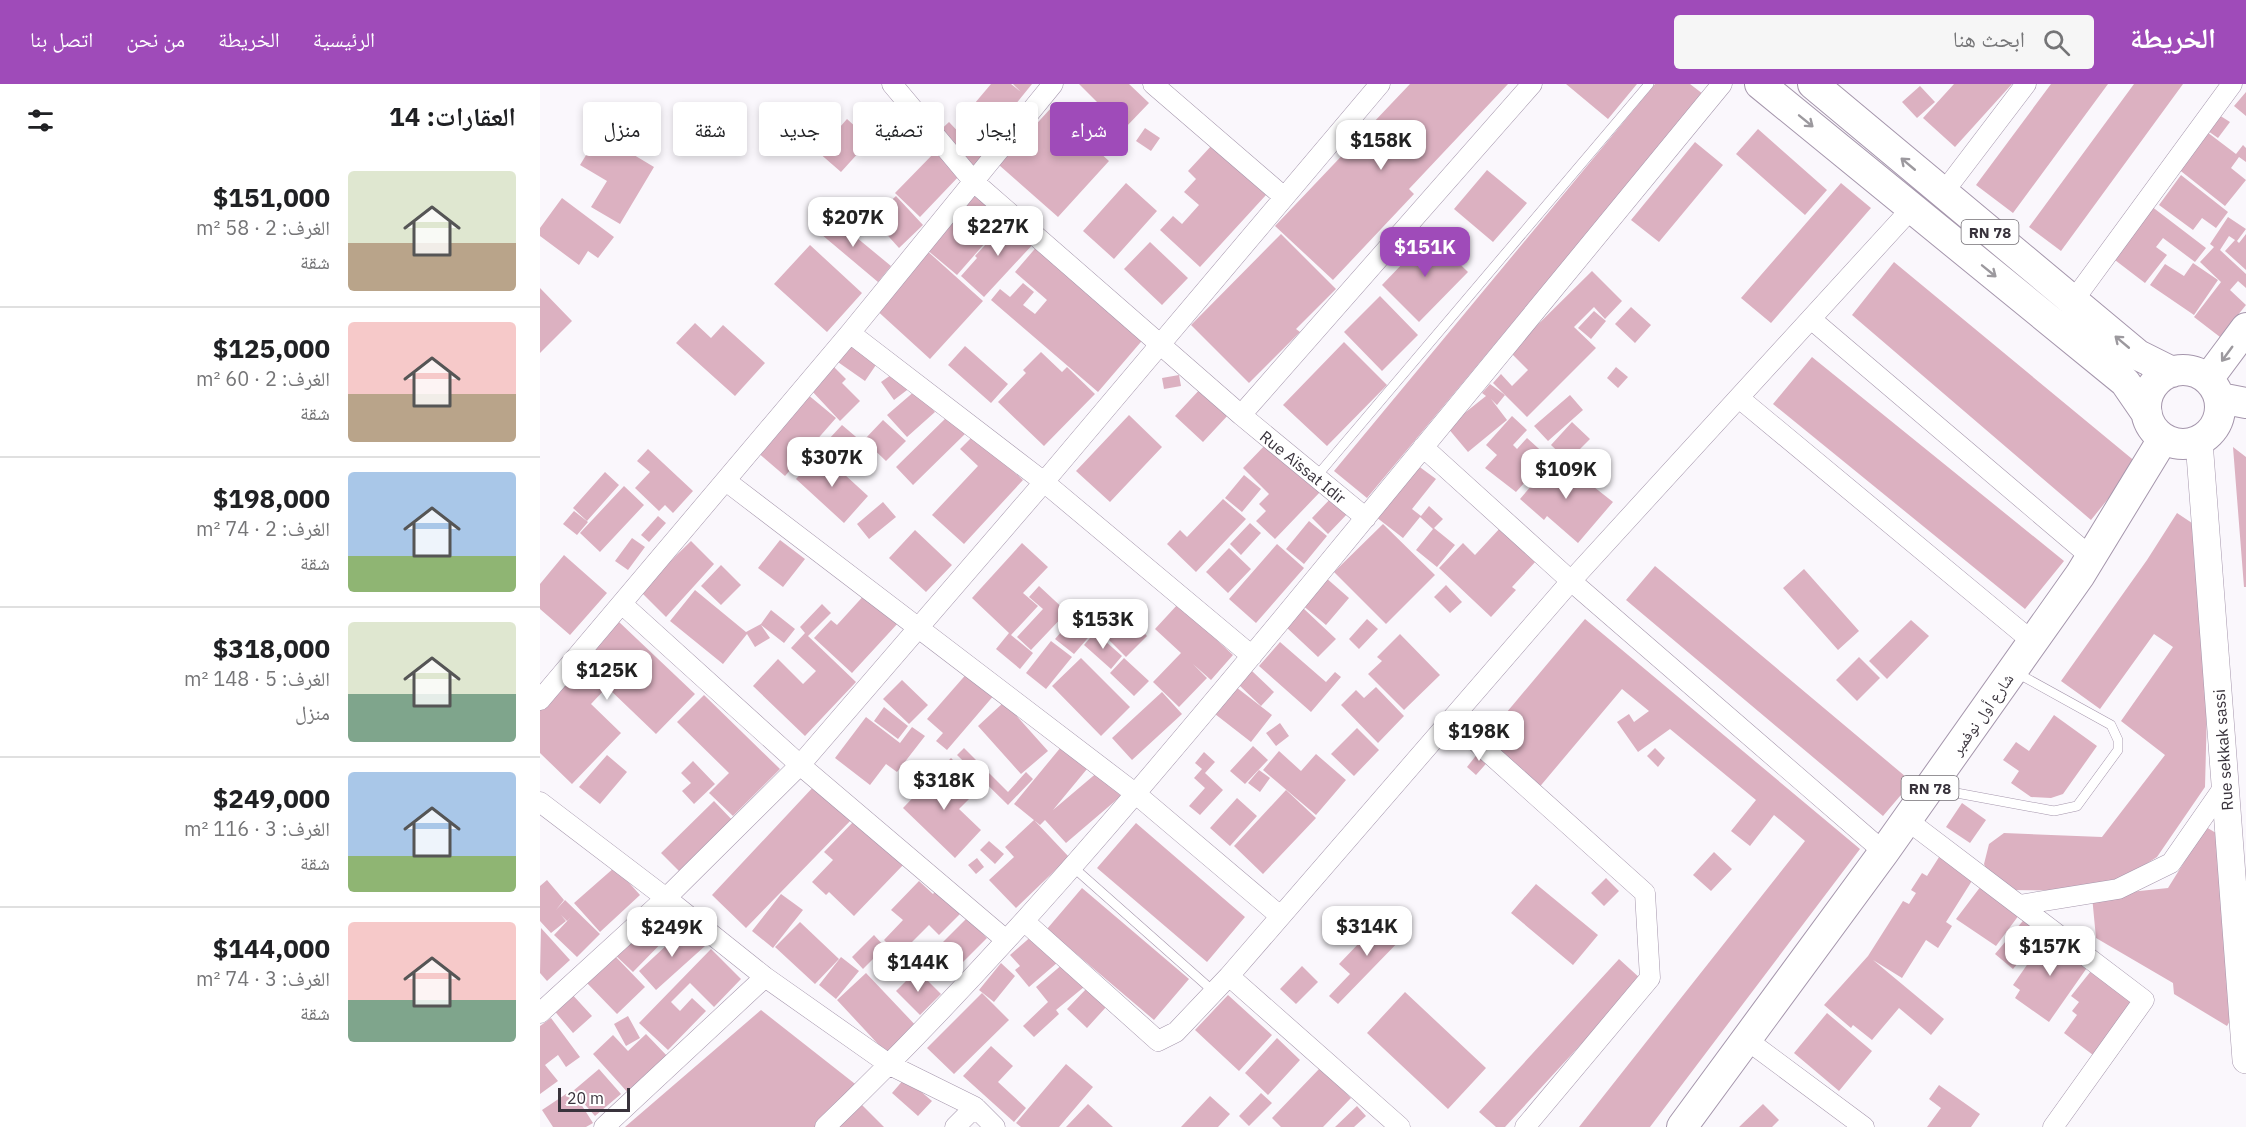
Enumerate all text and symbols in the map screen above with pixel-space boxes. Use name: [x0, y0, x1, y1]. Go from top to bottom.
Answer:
search box: [1674, 15, 2094, 69]
text: الخريطة: [2130, 19, 2216, 56]
text: ابحث هنا: [1953, 24, 2025, 53]
text: اتصل بنا: [30, 25, 93, 53]
text: من نحن: [126, 25, 185, 53]
text: الخريطة: [218, 25, 280, 53]
text: الرئيسية: [313, 25, 375, 53]
icon: search: [2040, 26, 2073, 59]
text: العقارات: 14: [389, 99, 516, 133]
chip: منزل: [583, 102, 661, 156]
chip: شقة: [673, 102, 747, 156]
chip: جديد: [759, 102, 841, 156]
chip: تصفية: [853, 102, 944, 156]
chip: إيجار: [956, 102, 1038, 156]
chip: شراء: [1050, 102, 1128, 156]
icon: filters: [24, 104, 57, 137]
one-way arrow: [1797, 114, 1813, 127]
pin: $158K: [1339, 120, 1423, 171]
text: $158K: [1350, 126, 1412, 153]
one-way arrow: [1900, 157, 1916, 170]
text: $151,000: [213, 180, 330, 214]
icon: home: [396, 195, 468, 267]
pin: $207K: [811, 197, 895, 248]
text: $207K: [822, 203, 884, 230]
pin: $227K: [956, 206, 1040, 257]
text: $227K: [967, 212, 1029, 239]
text: الغرف: 2 · 58 m²: [196, 214, 330, 241]
road number: RN 78: [1962, 220, 2018, 244]
pin: $151K: [1383, 227, 1467, 278]
text: $151K: [1394, 233, 1456, 260]
text: شقة: [300, 248, 330, 275]
one-way arrow: [1981, 265, 1997, 278]
text: $125,000: [213, 331, 330, 365]
one-way arrow: [2115, 335, 2130, 349]
one-way arrow: [2221, 345, 2233, 361]
icon: home: [396, 346, 468, 418]
text: الغرف: 2 · 60 m²: [196, 365, 330, 392]
text: شقة: [300, 399, 330, 426]
street label: Rue Aïssat Idir: [1256, 426, 1350, 508]
pin: $307K: [790, 437, 874, 488]
text: $307K: [801, 443, 863, 470]
pin: $109K: [1524, 449, 1608, 500]
text: $109K: [1535, 455, 1597, 482]
text: $198,000: [213, 481, 330, 515]
icon: home: [396, 496, 468, 568]
text: الغرف: 2 · 74 m²: [196, 515, 330, 542]
text: شقة: [300, 549, 330, 576]
pin: $153K: [1061, 599, 1145, 650]
text: $153K: [1072, 605, 1134, 632]
text: $318,000: [213, 631, 330, 665]
icon: home: [396, 646, 468, 718]
pin: $125K: [565, 650, 649, 701]
text: $125K: [576, 656, 638, 683]
text: الغرف: 5 · 148 m²: [184, 665, 330, 692]
street label: شارع أول نوفمبر: [1946, 669, 2018, 760]
street label: Rue sekkak sassi: [2209, 689, 2237, 811]
text: منزل: [295, 699, 330, 726]
pin: $198K: [1437, 711, 1521, 762]
text: $198K: [1448, 717, 1510, 744]
pin: $318K: [902, 760, 986, 811]
text: $318K: [913, 766, 975, 793]
road number: RN 78: [1902, 776, 1958, 800]
text: $249,000: [213, 781, 330, 815]
icon: home: [396, 796, 468, 868]
text: الغرف: 3 · 116 m²: [184, 815, 330, 842]
text: شقة: [300, 849, 330, 876]
pin: $314K: [1325, 906, 1409, 957]
pin: $249K: [630, 907, 714, 958]
text: $314K: [1336, 912, 1398, 939]
text: $249K: [641, 913, 703, 940]
pin: $157K: [2008, 926, 2092, 977]
text: $144,000: [213, 931, 330, 965]
text: $157K: [2019, 932, 2081, 959]
pin: $144K: [876, 942, 960, 993]
icon: home: [396, 946, 468, 1018]
text: $144K: [887, 948, 949, 975]
text: الغرف: 3 · 74 m²: [196, 965, 330, 992]
text: شقة: [300, 999, 330, 1026]
scale bar: [558, 1085, 630, 1112]
text: 20 m: [567, 1088, 604, 1108]

